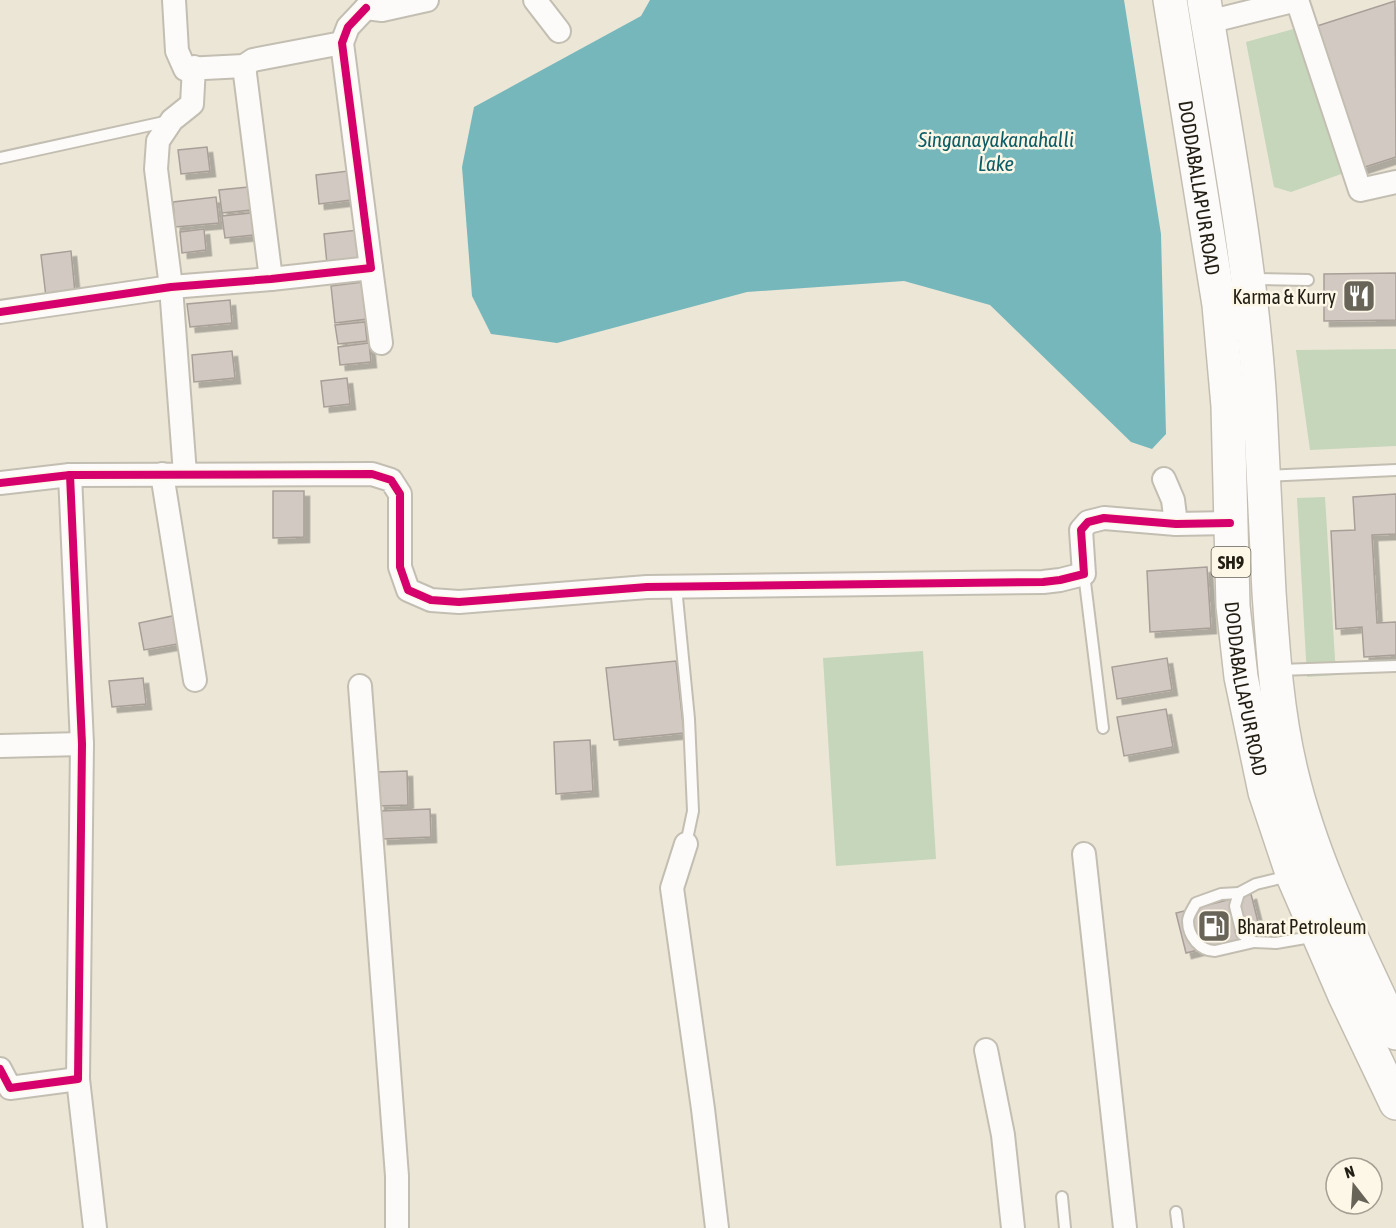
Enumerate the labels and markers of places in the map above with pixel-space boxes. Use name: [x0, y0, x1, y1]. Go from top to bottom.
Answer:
restaurant icon: Karma & Kurry: [1341, 278, 1377, 314]
place label: Karma & Kurry: [1233, 285, 1336, 308]
fuel station icon: Bharat Petroleum: [1196, 908, 1232, 944]
place label: Bharat Petroleum: [1237, 915, 1367, 938]

